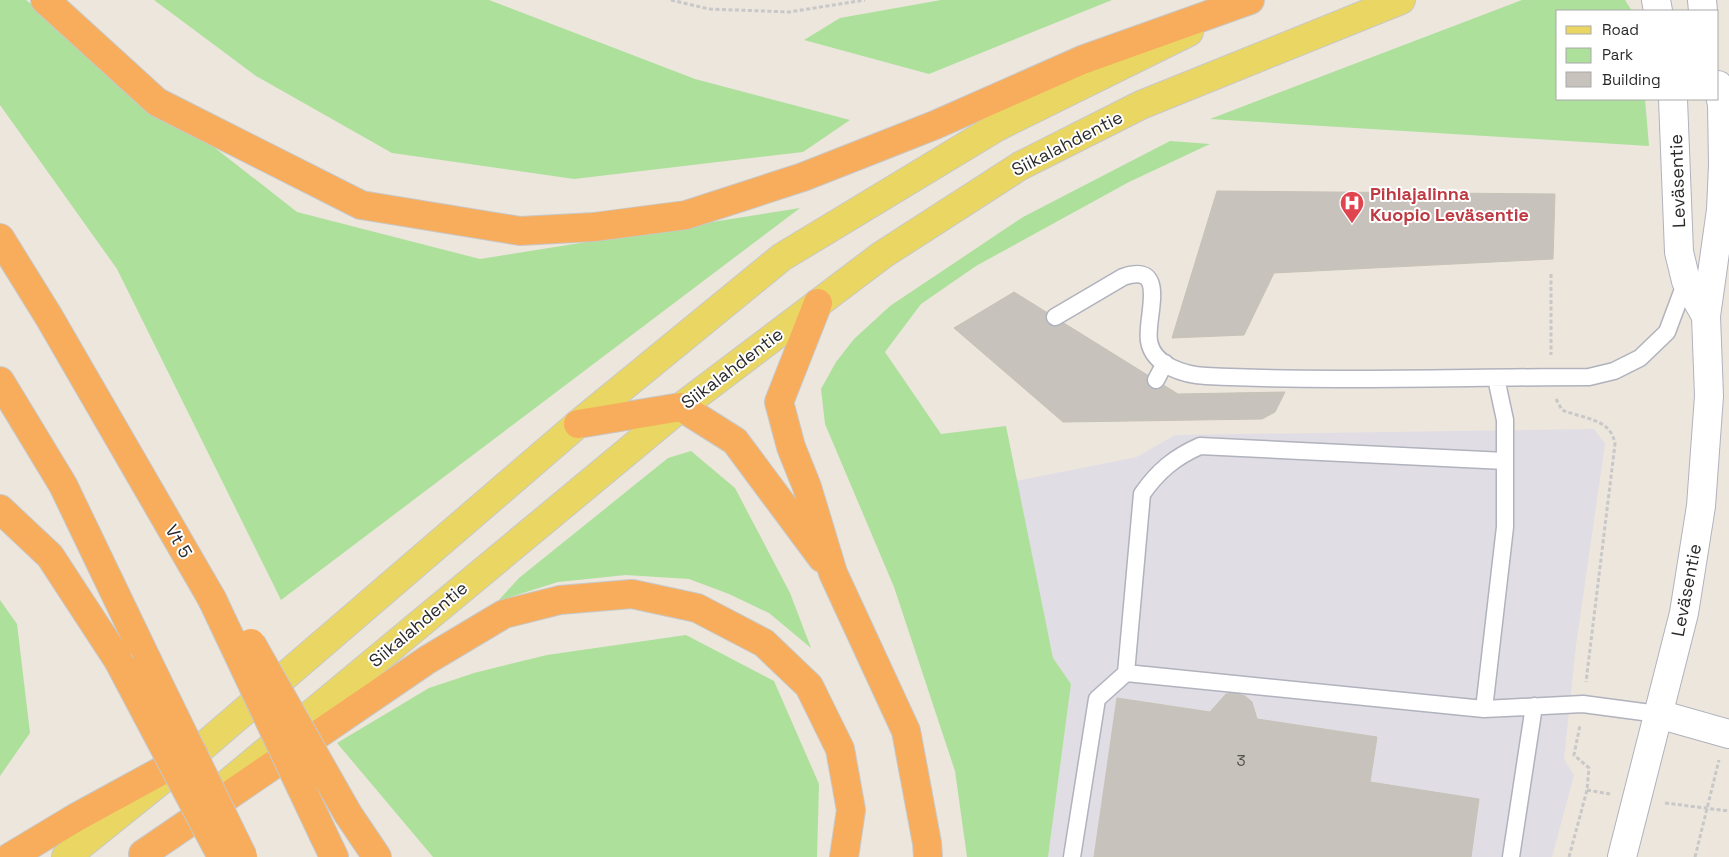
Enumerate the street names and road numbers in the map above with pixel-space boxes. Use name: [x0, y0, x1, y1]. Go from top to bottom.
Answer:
street label: Siikalahdentie: [1007, 105, 1127, 181]
street label: Leväsentie: [1664, 134, 1690, 228]
street label: Siikalahdentie: [676, 322, 788, 414]
street label: Vt 5: [160, 520, 198, 562]
street label: Leväsentie: [1666, 542, 1706, 638]
street label: Siikalahdentie: [364, 576, 472, 672]

